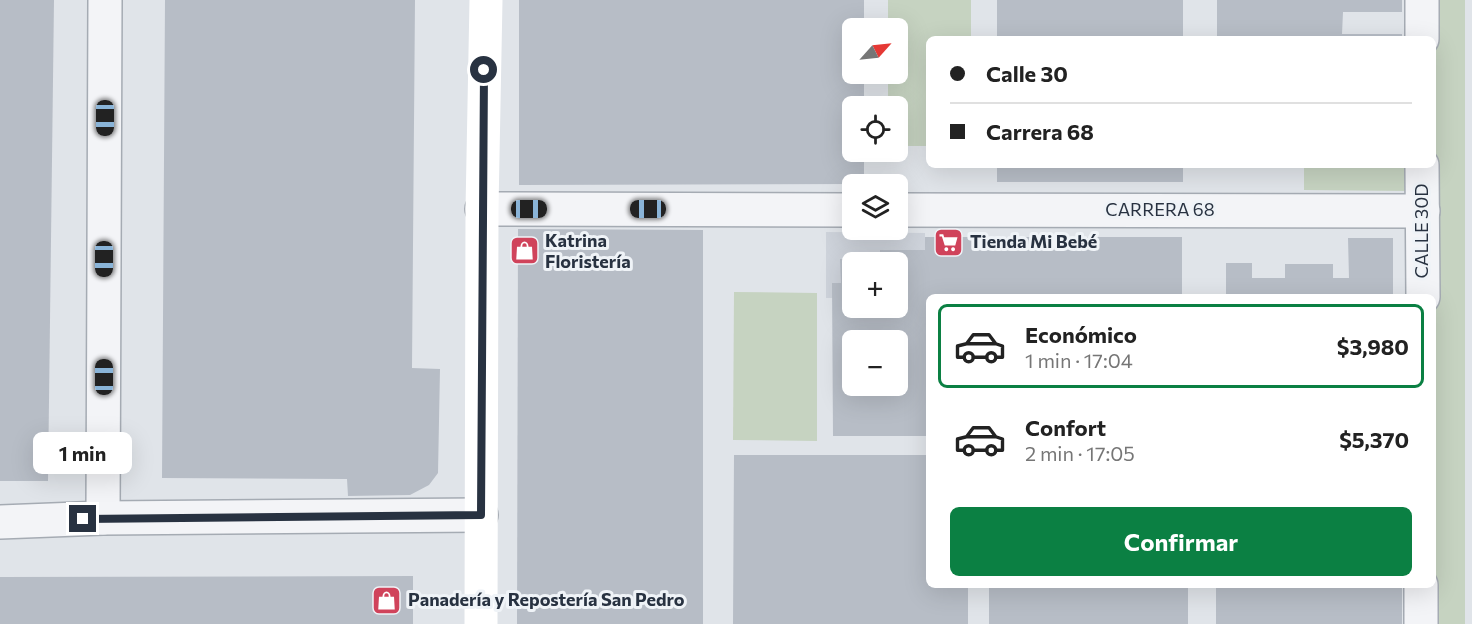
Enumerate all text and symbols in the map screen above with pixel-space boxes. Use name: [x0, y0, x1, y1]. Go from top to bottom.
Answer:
north arrow: [842, 18, 908, 84]
map controls: [842, 18, 908, 396]
route start: [470, 56, 497, 83]
text: Calle 30: [986, 60, 1068, 87]
button: locate: [842, 96, 908, 162]
car: [96, 100, 114, 136]
text: Carrera 68: [986, 118, 1094, 145]
button: layers: [842, 174, 908, 240]
street label: CALLE 30D: [1410, 184, 1432, 278]
street label: CARRERA 68: [1105, 198, 1215, 220]
car: [511, 200, 547, 218]
car: [630, 200, 666, 218]
supermarket icon: Tienda Mi Bebé: [933, 226, 965, 258]
place label: Katrina Floristería: [545, 229, 631, 272]
place label: Tienda Mi Bebé: [970, 230, 1097, 252]
shop icon: Katrina Floristería: [508, 235, 540, 267]
car: [95, 241, 113, 277]
button: +: [842, 252, 908, 318]
icon: car: [953, 319, 1007, 373]
text: Económico: [1025, 321, 1137, 348]
button: −: [842, 330, 908, 396]
text: $3,980: [1337, 333, 1409, 360]
text: 1 min · 17:04: [1025, 348, 1133, 372]
car: [95, 359, 113, 395]
icon: car: [953, 412, 1007, 466]
text: Confort: [1025, 414, 1106, 441]
text: $5,370: [1339, 426, 1409, 453]
callout: 1 min: [34, 432, 132, 474]
text: 1 min: [59, 441, 106, 465]
text: 2 min · 17:05: [1025, 441, 1135, 465]
route end: [69, 505, 96, 532]
button: Confirmar: [950, 507, 1412, 576]
shop icon: Panadería y Repostería San Pedro: [371, 584, 403, 616]
place label: Panadería y Repostería San Pedro: [408, 588, 685, 610]

